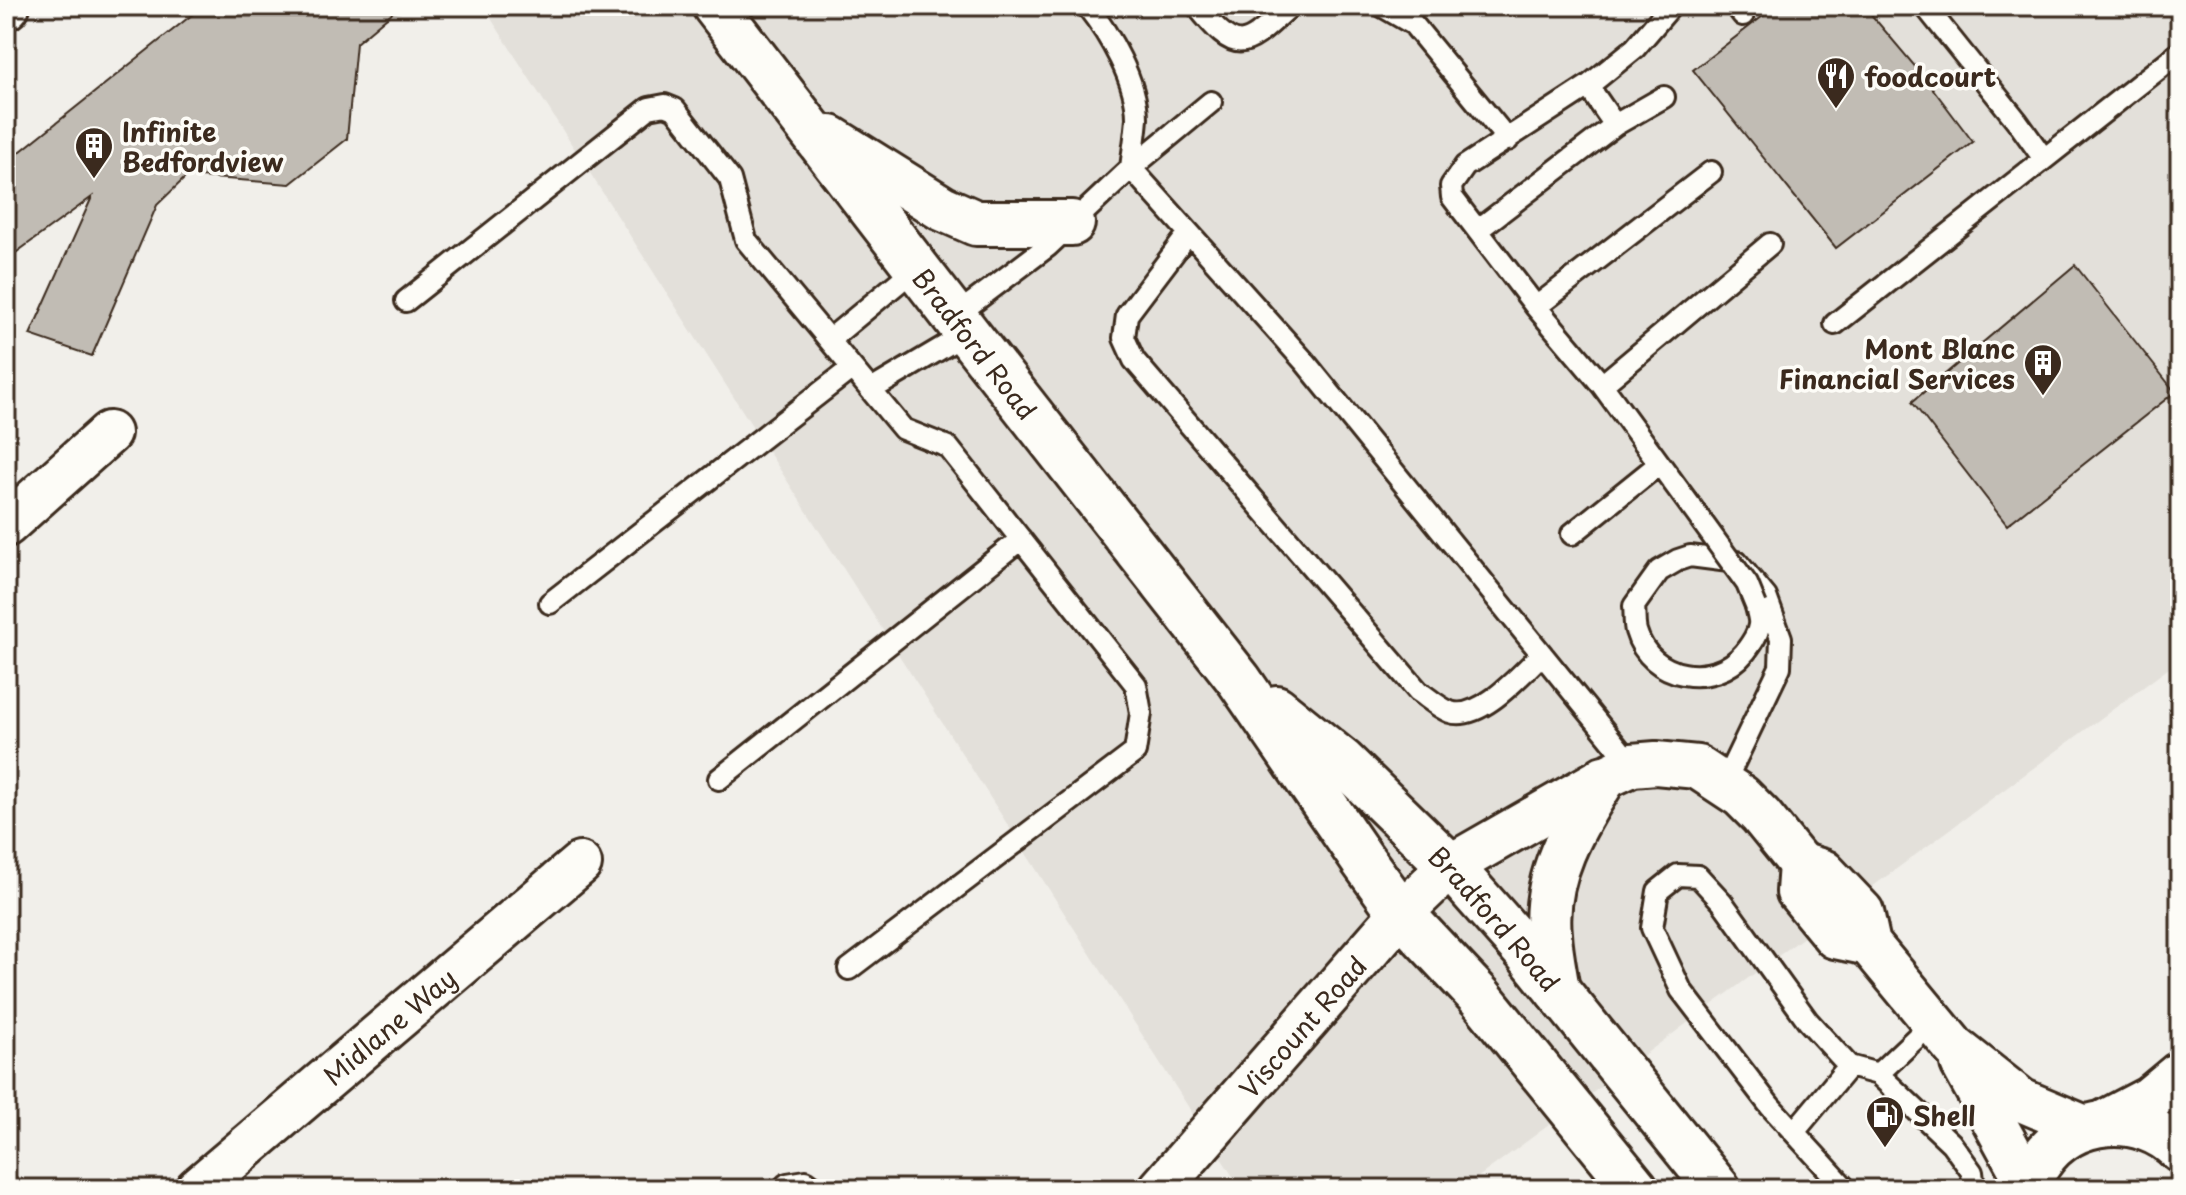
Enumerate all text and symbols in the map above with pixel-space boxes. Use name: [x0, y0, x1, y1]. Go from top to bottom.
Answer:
restaurant icon: foodcourt: [1815, 55, 1857, 110]
place label: foodcourt: [1864, 57, 1996, 96]
place label: Infinite Bedfordview: [122, 112, 284, 181]
building icon: Infinite Bedfordview: [73, 125, 115, 180]
street label: Bradford Road: [904, 259, 1047, 427]
place label: Mont Blanc Financial Services: [1779, 329, 2015, 398]
building icon: Mont Blanc Financial Services: [2022, 342, 2064, 397]
street label: Bradford Road: [1420, 836, 1570, 999]
street label: Viscount Road: [1229, 947, 1375, 1106]
street label: Midlane Way: [314, 958, 464, 1094]
fuel station icon: Shell: [1864, 1094, 1906, 1149]
place label: Shell: [1913, 1096, 1976, 1135]

